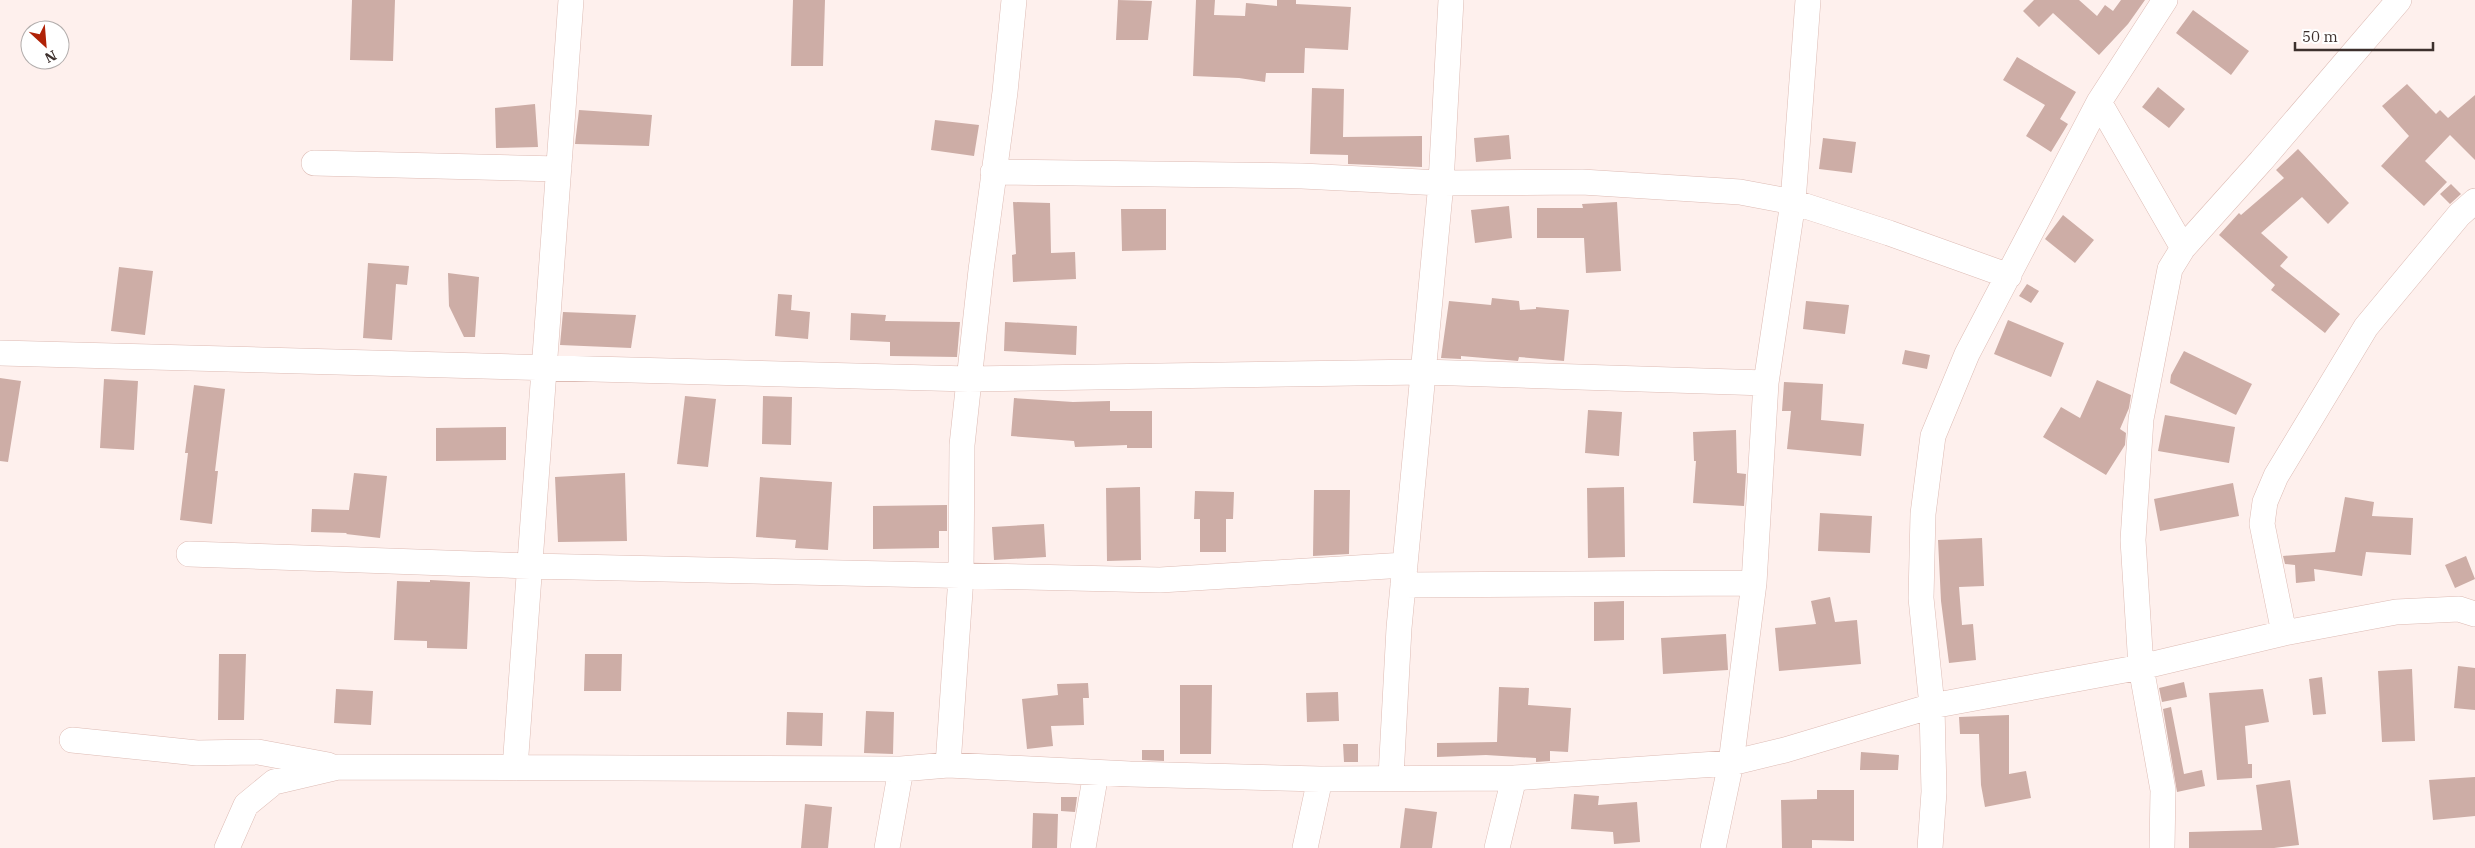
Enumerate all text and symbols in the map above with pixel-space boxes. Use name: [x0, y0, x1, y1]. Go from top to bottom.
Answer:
north arrow: [20, 20, 70, 70]
scale bar: [2295, 20, 2432, 52]
text: 50 m: [2302, 27, 2338, 46]
text: N: [42, 46, 60, 67]

